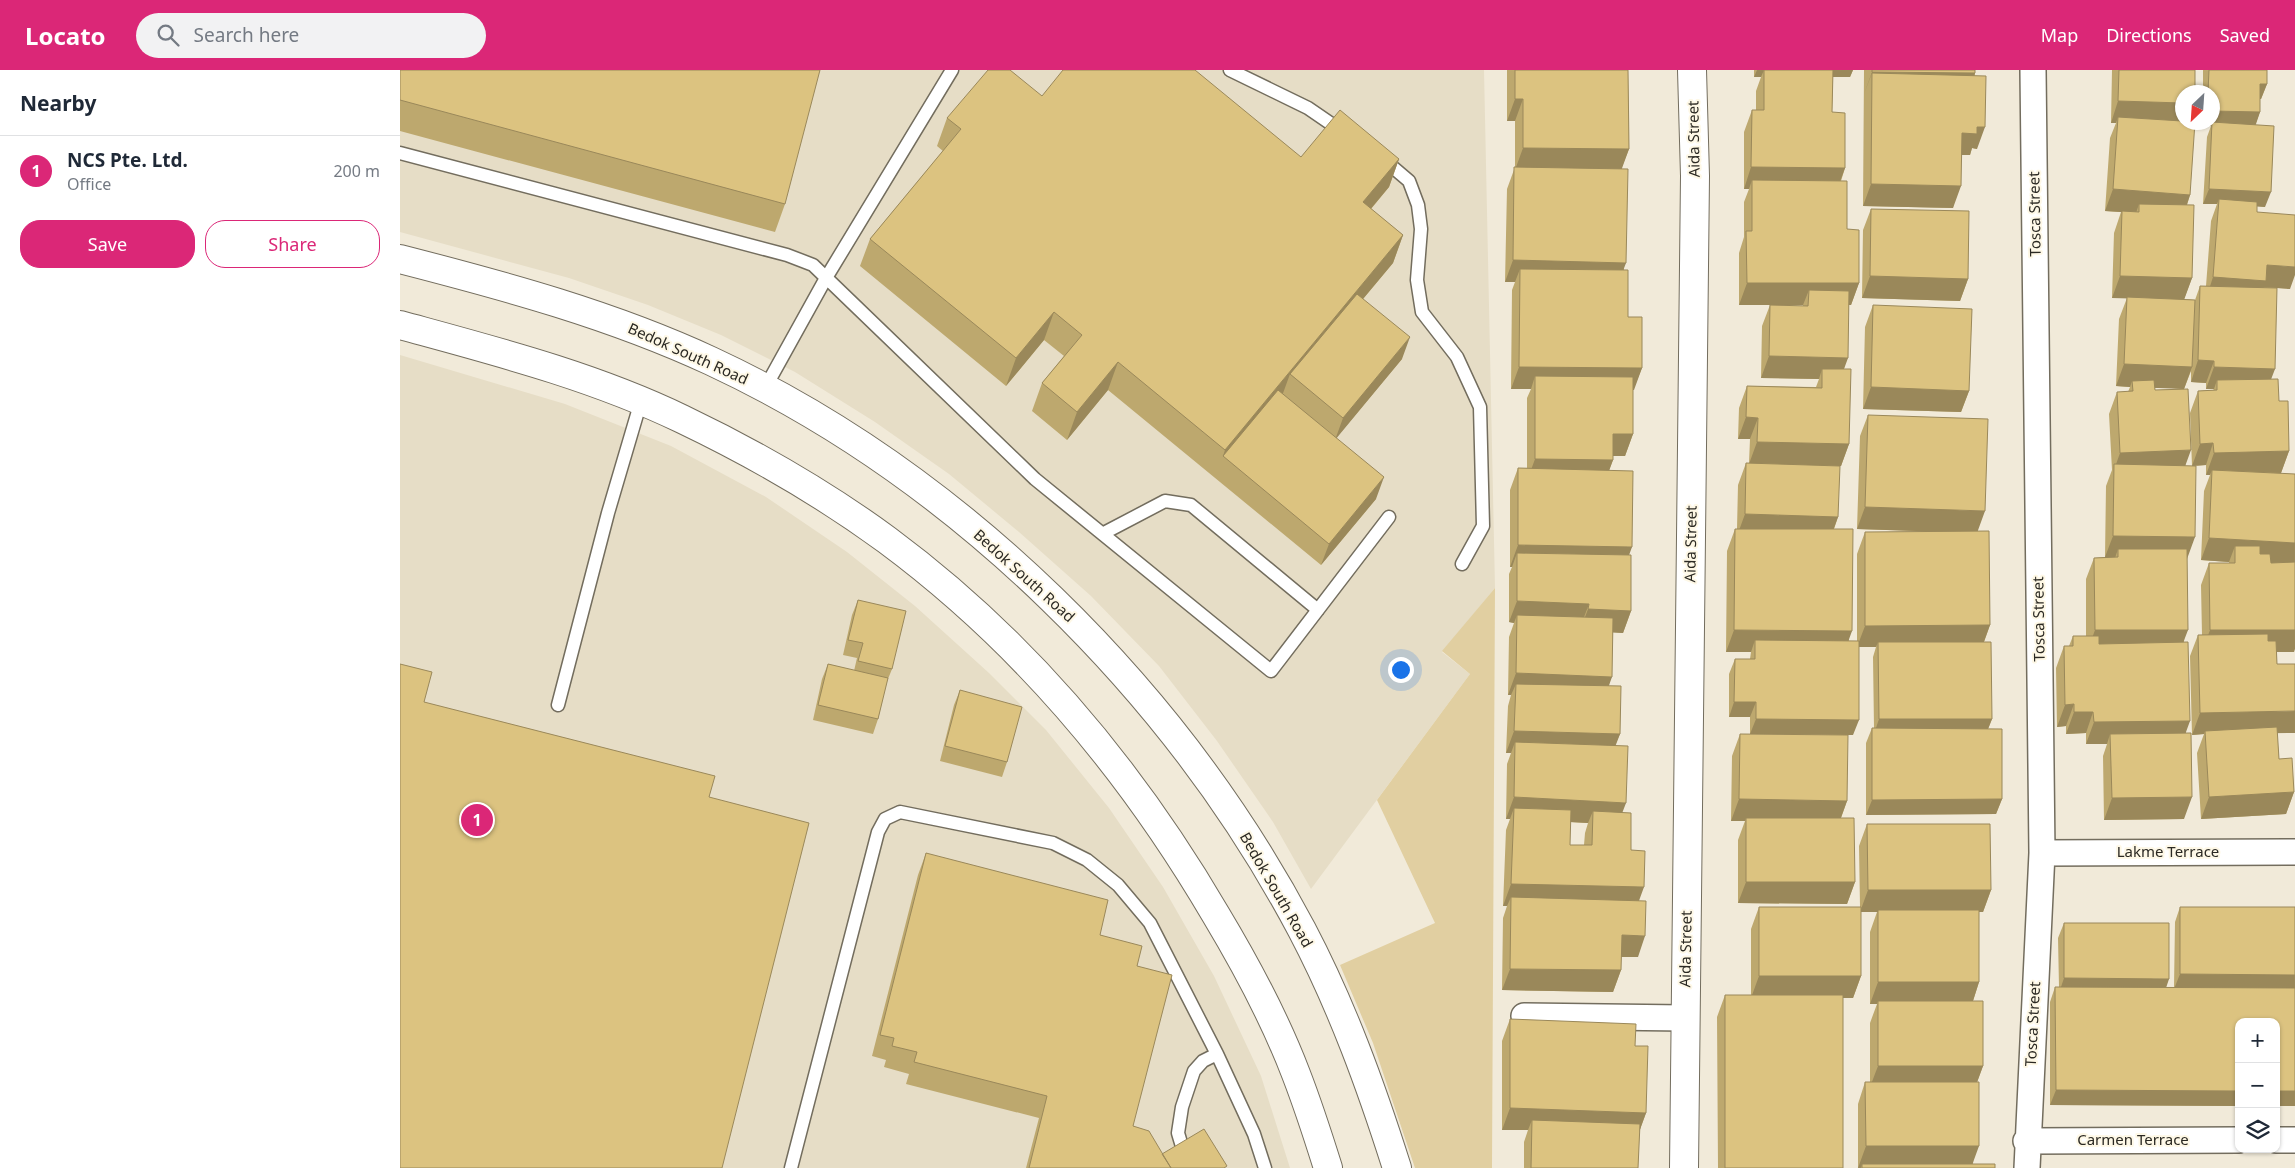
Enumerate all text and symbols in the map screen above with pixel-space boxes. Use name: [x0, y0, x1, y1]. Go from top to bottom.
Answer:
search box: [136, 13, 486, 58]
text: Locato: [25, 19, 106, 52]
icon: search: [154, 21, 182, 49]
text: Search here: [194, 22, 299, 48]
text: Map: [2041, 23, 2078, 47]
text: Directions: [2106, 23, 2192, 47]
text: Saved: [2220, 23, 2270, 47]
north arrow: [2175, 85, 2220, 130]
text: Nearby: [20, 89, 96, 117]
street label: Aida Street: [1682, 100, 1704, 178]
text: NCS Pte. Ltd.: [67, 147, 188, 173]
text: 1: [31, 160, 41, 182]
text: 200 m: [333, 160, 380, 182]
street label: Tosca Street: [2023, 171, 2045, 257]
text: Office: [67, 173, 111, 195]
button: Save: [20, 220, 195, 268]
button: Share: [205, 220, 380, 268]
street label: Bedok South Road: [625, 318, 752, 389]
street label: Aida Street: [1679, 505, 1701, 583]
street label: Bedok South Road: [970, 524, 1080, 626]
street label: Tosca Street: [2027, 576, 2049, 662]
your location: [1388, 657, 1414, 683]
pin: 1: [461, 801, 493, 839]
street label: Bedok South Road: [1236, 828, 1318, 951]
street label: Lakme Terrace: [2117, 841, 2219, 861]
street label: Aida Street: [1674, 910, 1696, 988]
street label: Tosca Street: [2020, 980, 2044, 1067]
map controls: [2235, 1018, 2280, 1153]
button: +: [2235, 1018, 2280, 1063]
button: −: [2235, 1063, 2280, 1108]
button: layers: [2235, 1108, 2280, 1153]
street label: Carmen Terrace: [2077, 1129, 2189, 1149]

